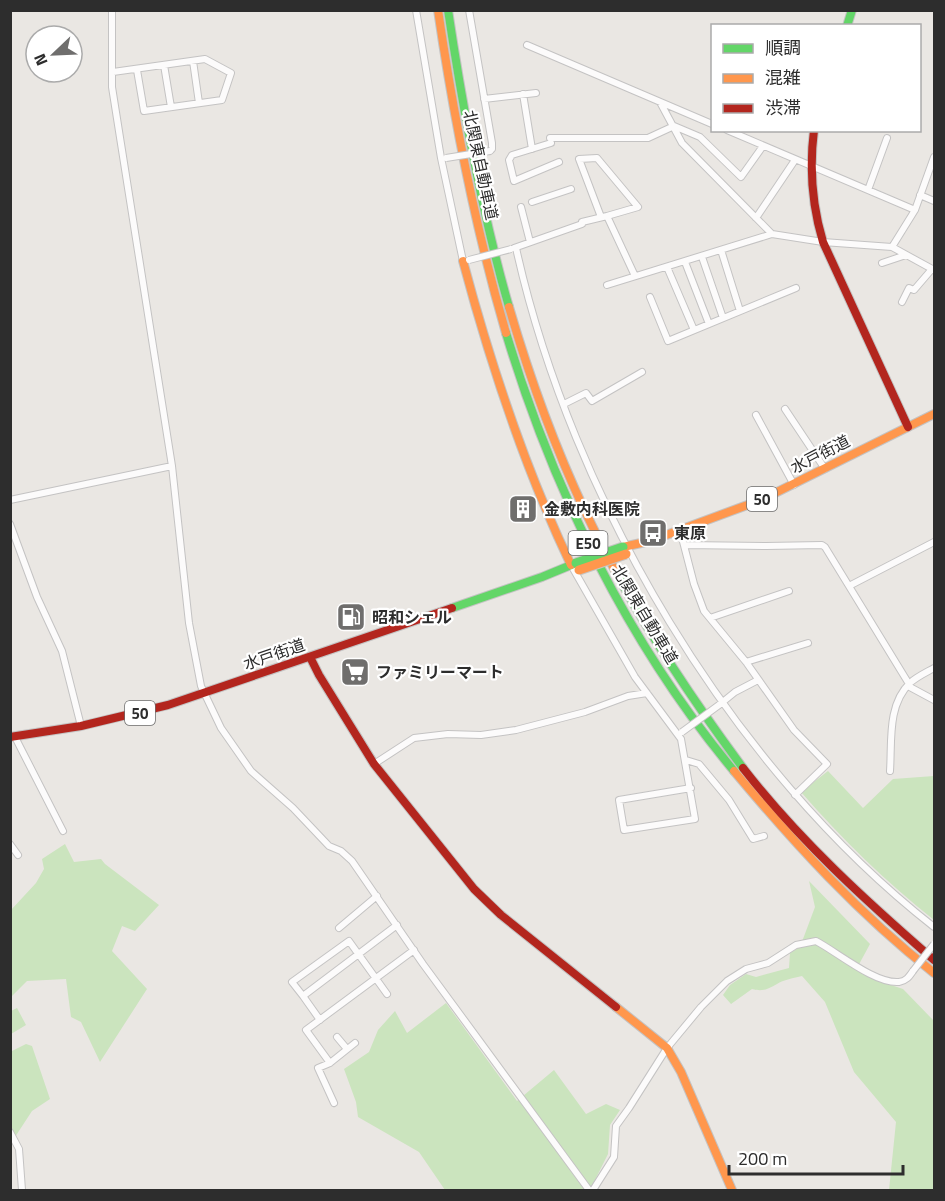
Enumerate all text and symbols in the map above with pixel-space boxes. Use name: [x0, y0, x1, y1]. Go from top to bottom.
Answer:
north arrow: [24, 24, 84, 84]
legend: [711, 24, 921, 132]
text: 順調: [765, 34, 801, 61]
text: N: [27, 50, 53, 70]
text: 混雑: [765, 64, 801, 91]
text: 渋滞: [765, 94, 801, 121]
street label: 北関東自動車道: [458, 108, 504, 222]
street label: 水戸街道: [786, 429, 854, 479]
road number: 50: [747, 487, 777, 511]
building icon: 金敷内科医院: [507, 493, 539, 525]
place label: 金敷内科医院: [544, 497, 640, 521]
bus stop icon: 東原: [637, 517, 669, 549]
place label: 東原: [674, 521, 706, 545]
road number: E50: [568, 531, 608, 555]
street label: 北関東自動車道: [606, 560, 684, 668]
fuel station icon: 昭和シェル: [335, 601, 367, 633]
place label: 昭和シェル: [372, 605, 452, 629]
street label: 水戸街道: [240, 632, 308, 676]
supermarket icon: ファミリーマート: [339, 656, 371, 688]
place label: ファミリーマート: [376, 660, 504, 684]
road number: 50: [125, 701, 155, 725]
scale bar: [729, 1138, 903, 1176]
text: 200 m: [738, 1145, 787, 1172]

